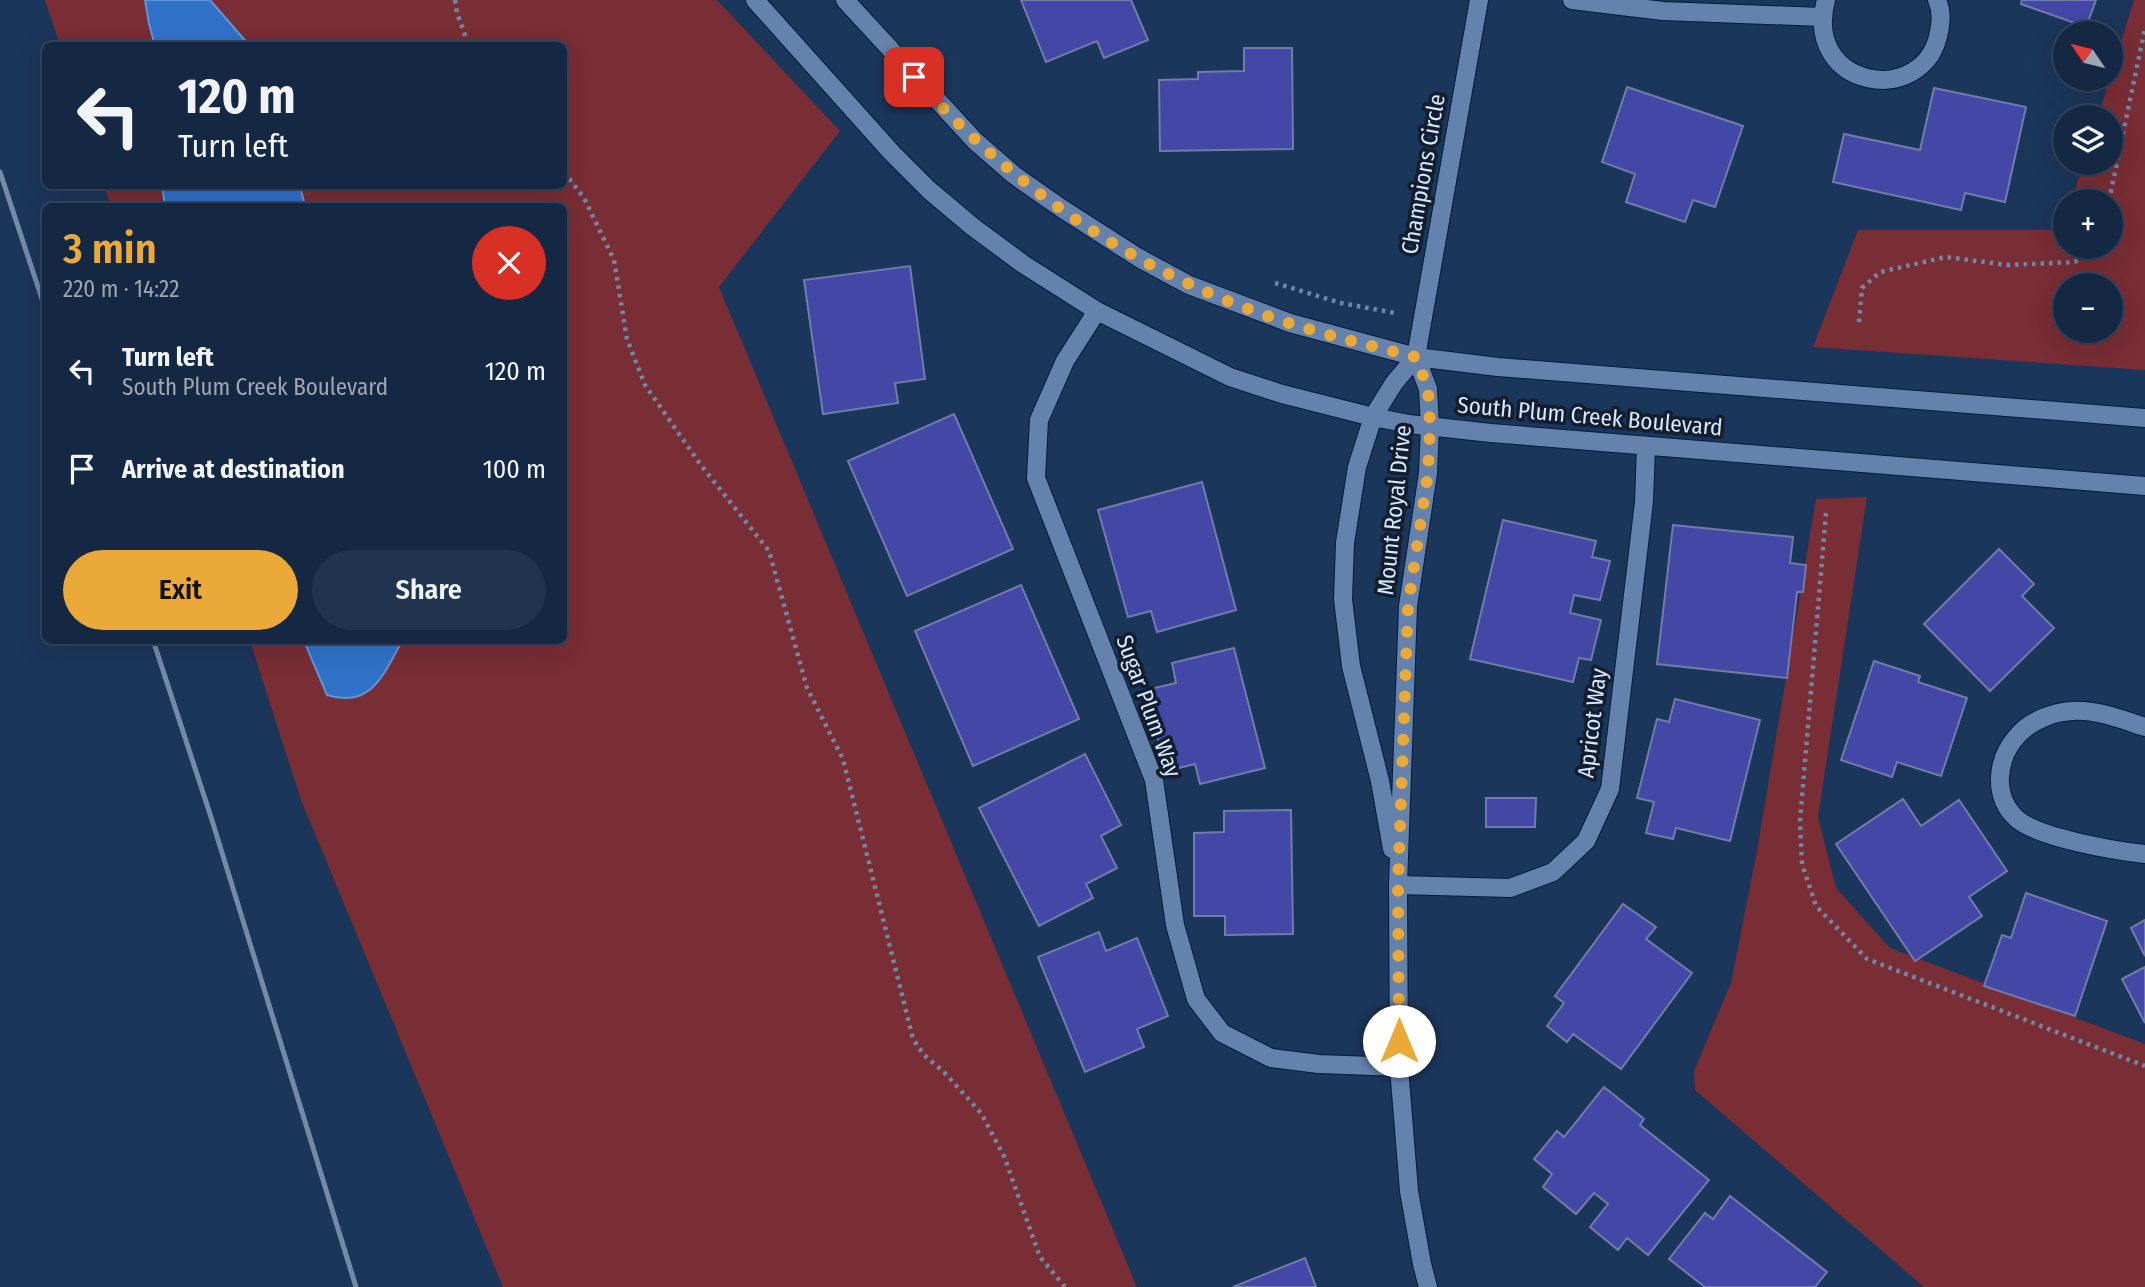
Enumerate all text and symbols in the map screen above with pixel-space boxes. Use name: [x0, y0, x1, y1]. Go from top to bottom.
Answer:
north arrow: [2053, 21, 2123, 91]
map controls: [2053, 21, 2123, 343]
pin: [884, 47, 944, 107]
icon: arrive: [895, 58, 933, 96]
text: 120 m: [178, 67, 296, 126]
icon: left: [63, 70, 154, 161]
street label: Champions Circle: [1395, 92, 1451, 256]
button: layers: [2053, 105, 2123, 175]
text: Turn left: [178, 127, 288, 165]
button: +: [2053, 189, 2123, 259]
text: 3 min: [63, 224, 157, 274]
button: close: [472, 226, 546, 300]
button: −: [2053, 273, 2123, 343]
text: 220 m · 14:22: [63, 275, 179, 303]
text: Turn left: [122, 342, 214, 373]
icon: left: [63, 352, 101, 390]
text: 120 m: [485, 356, 546, 387]
text: South Plum Creek Boulevard: [122, 373, 388, 401]
street label: South Plum Creek Boulevard: [1456, 390, 1724, 442]
street label: Mount Royal Drive: [1371, 424, 1417, 596]
icon: arrive: [63, 450, 101, 488]
text: Arrive at destination: [122, 454, 345, 485]
text: 100 m: [483, 454, 546, 485]
button: Exit: [63, 550, 298, 630]
button: Share: [312, 550, 546, 630]
street label: Sugar Plum Way: [1110, 631, 1188, 782]
street label: Apricot Way: [1571, 666, 1613, 779]
position arrow: [1362, 1004, 1436, 1078]

